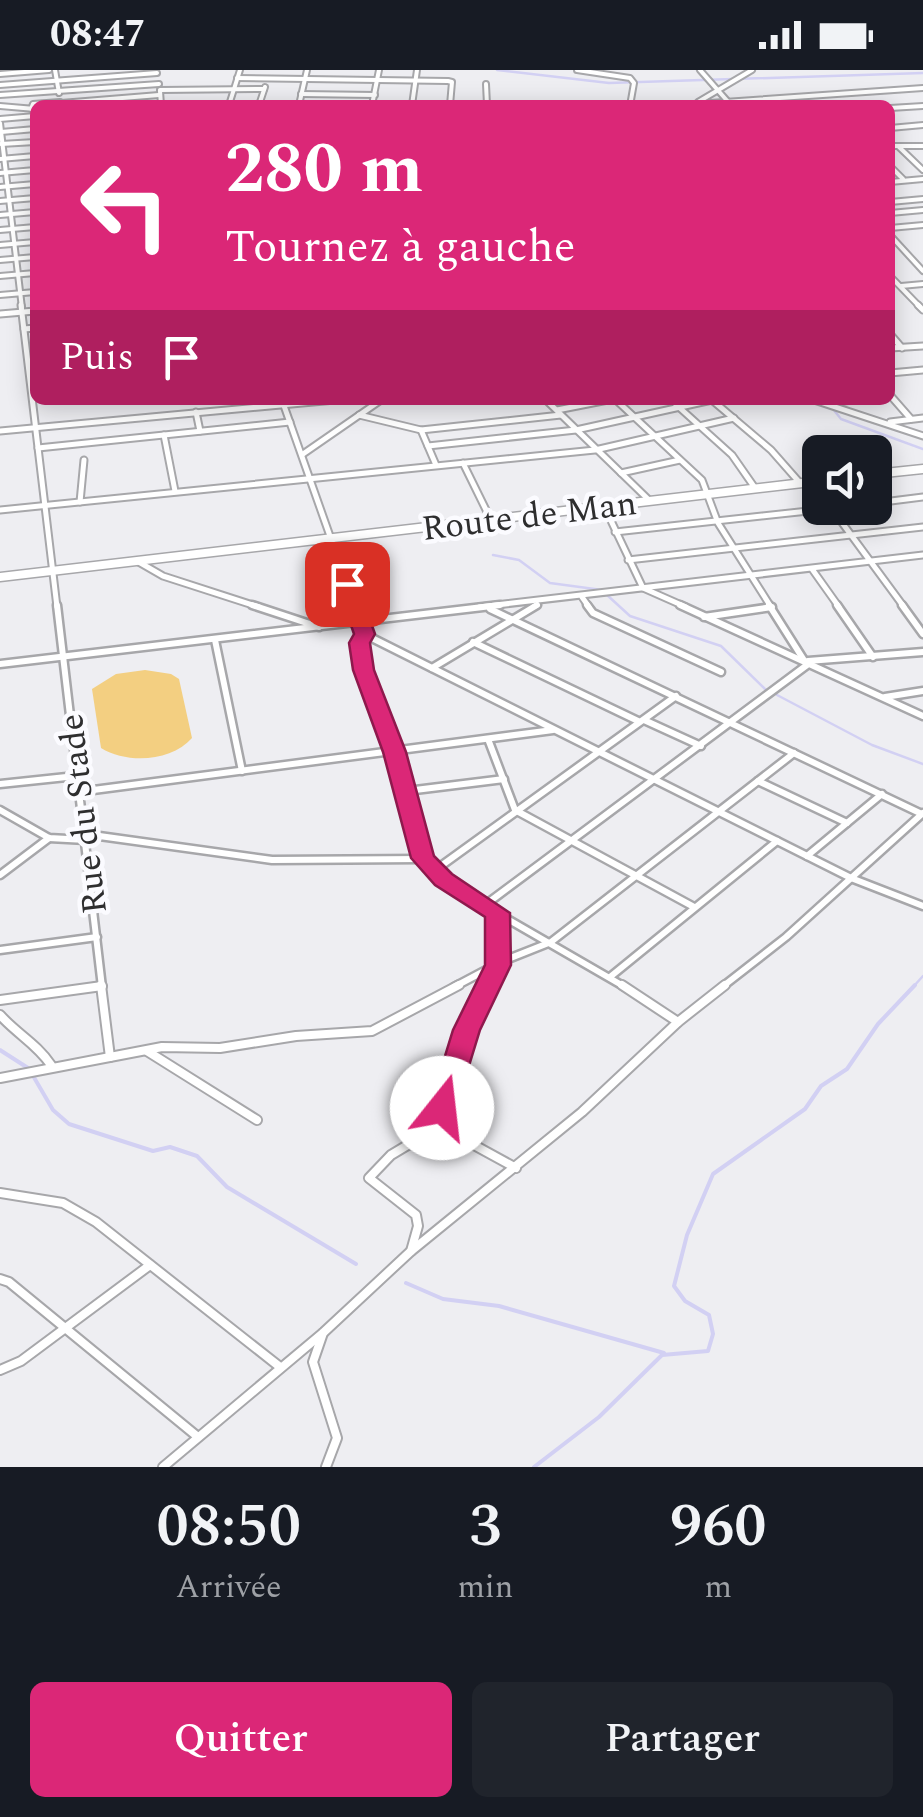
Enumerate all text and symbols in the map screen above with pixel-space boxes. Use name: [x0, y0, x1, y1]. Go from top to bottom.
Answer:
text: 08:47: [50, 6, 145, 64]
text: 280 m: [225, 117, 423, 223]
icon: left: [60, 140, 190, 270]
text: Tournez à gauche: [225, 213, 576, 282]
text: Puis: [60, 329, 134, 387]
icon: arrive: [154, 330, 209, 385]
map controls: [802, 435, 892, 525]
button: sound: [802, 435, 892, 525]
street label: Route de Man: [419, 477, 640, 556]
pin: [305, 542, 390, 627]
icon: arrive: [320, 557, 375, 612]
street label: Rue du Stade: [45, 711, 122, 917]
position arrow: [390, 1056, 494, 1160]
text: 08:50: [157, 1481, 301, 1573]
text: 3: [469, 1481, 502, 1573]
text: 960: [670, 1481, 766, 1573]
text: Arrivée: [176, 1563, 282, 1612]
text: min: [457, 1563, 513, 1612]
text: m: [704, 1563, 732, 1612]
button: Quitter: [30, 1682, 452, 1797]
button: Partager: [472, 1682, 893, 1797]

